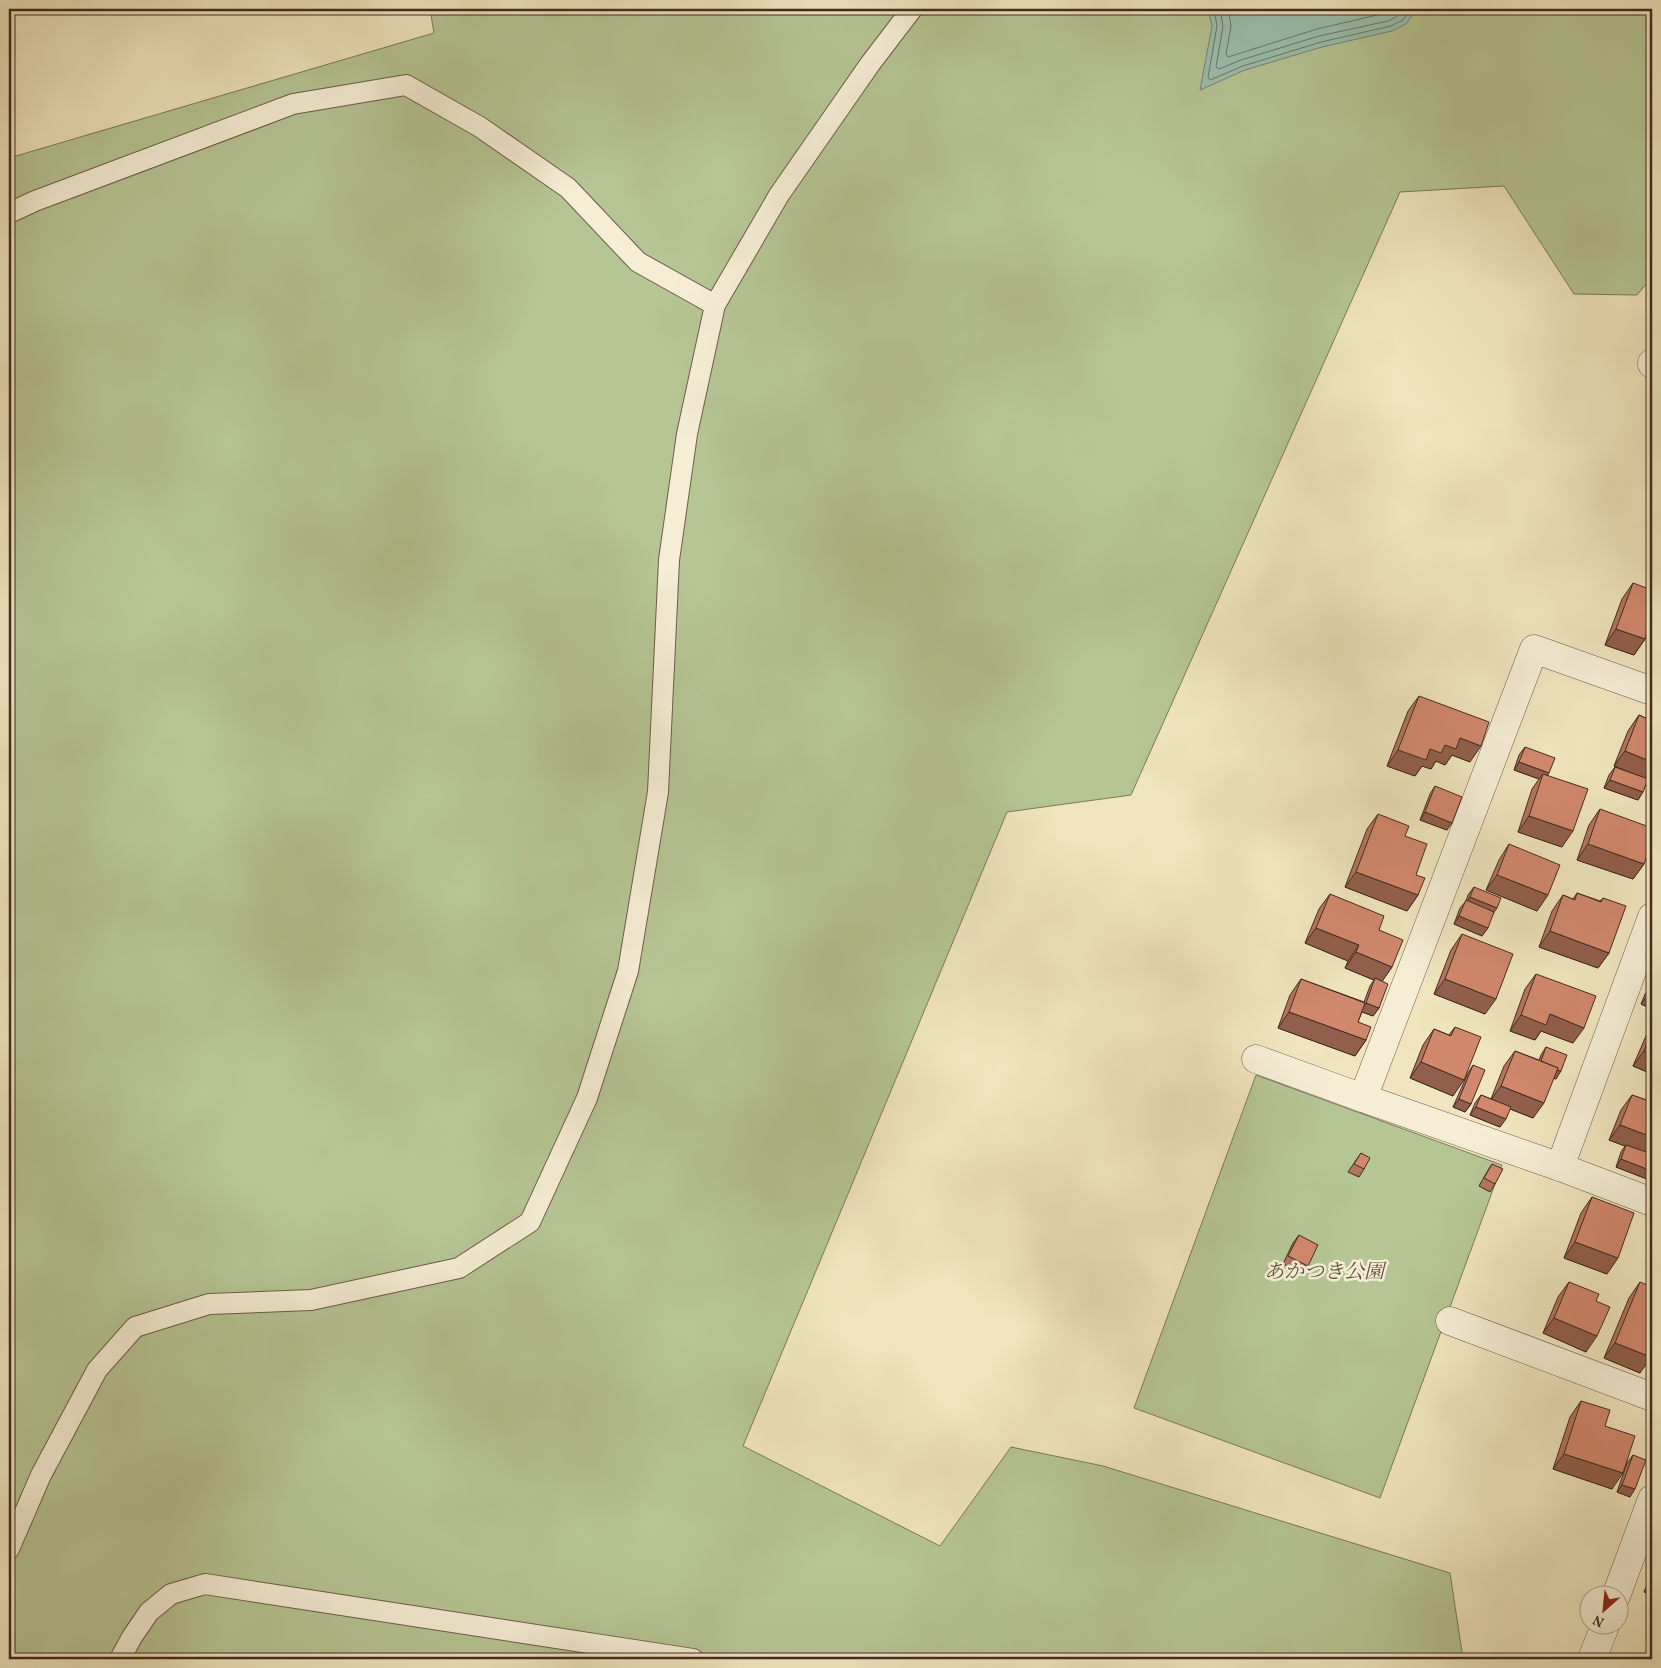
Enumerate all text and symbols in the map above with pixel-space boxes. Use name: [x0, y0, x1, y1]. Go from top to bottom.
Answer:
park label: あかつき公園: [1264, 1259, 1387, 1287]
north arrow: [1578, 1586, 1628, 1636]
text: N: [1590, 1609, 1608, 1631]

